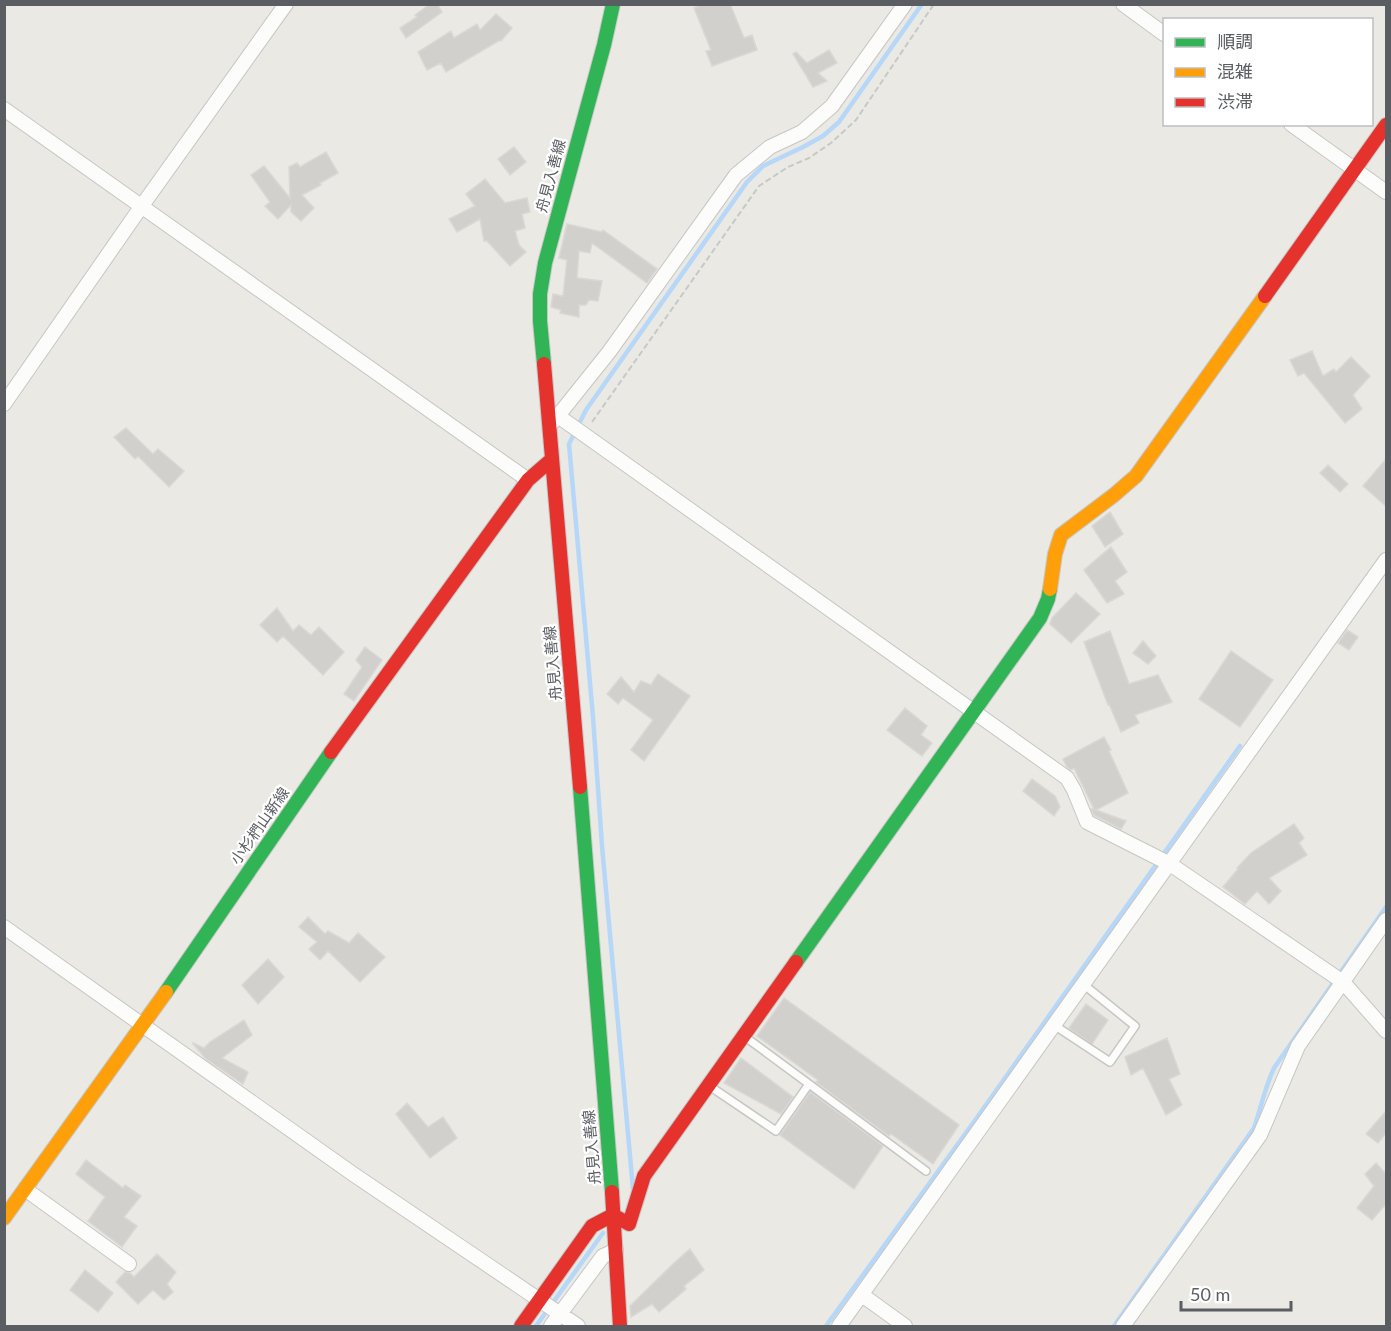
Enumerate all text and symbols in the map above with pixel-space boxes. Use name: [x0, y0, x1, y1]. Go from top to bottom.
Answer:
legend: [1163, 18, 1373, 126]
text: 順調: [1217, 30, 1253, 52]
text: 混雑: [1217, 60, 1253, 82]
text: 渋滞: [1217, 90, 1253, 112]
street label: 舟見入善線: [532, 137, 568, 214]
street label: 舟見入善線: [540, 625, 564, 701]
street label: 小杉椚山新線: [226, 783, 292, 867]
street label: 舟見入善線: [579, 1109, 603, 1185]
scale bar: [1181, 1274, 1290, 1312]
text: 50 m: [1190, 1283, 1230, 1305]

